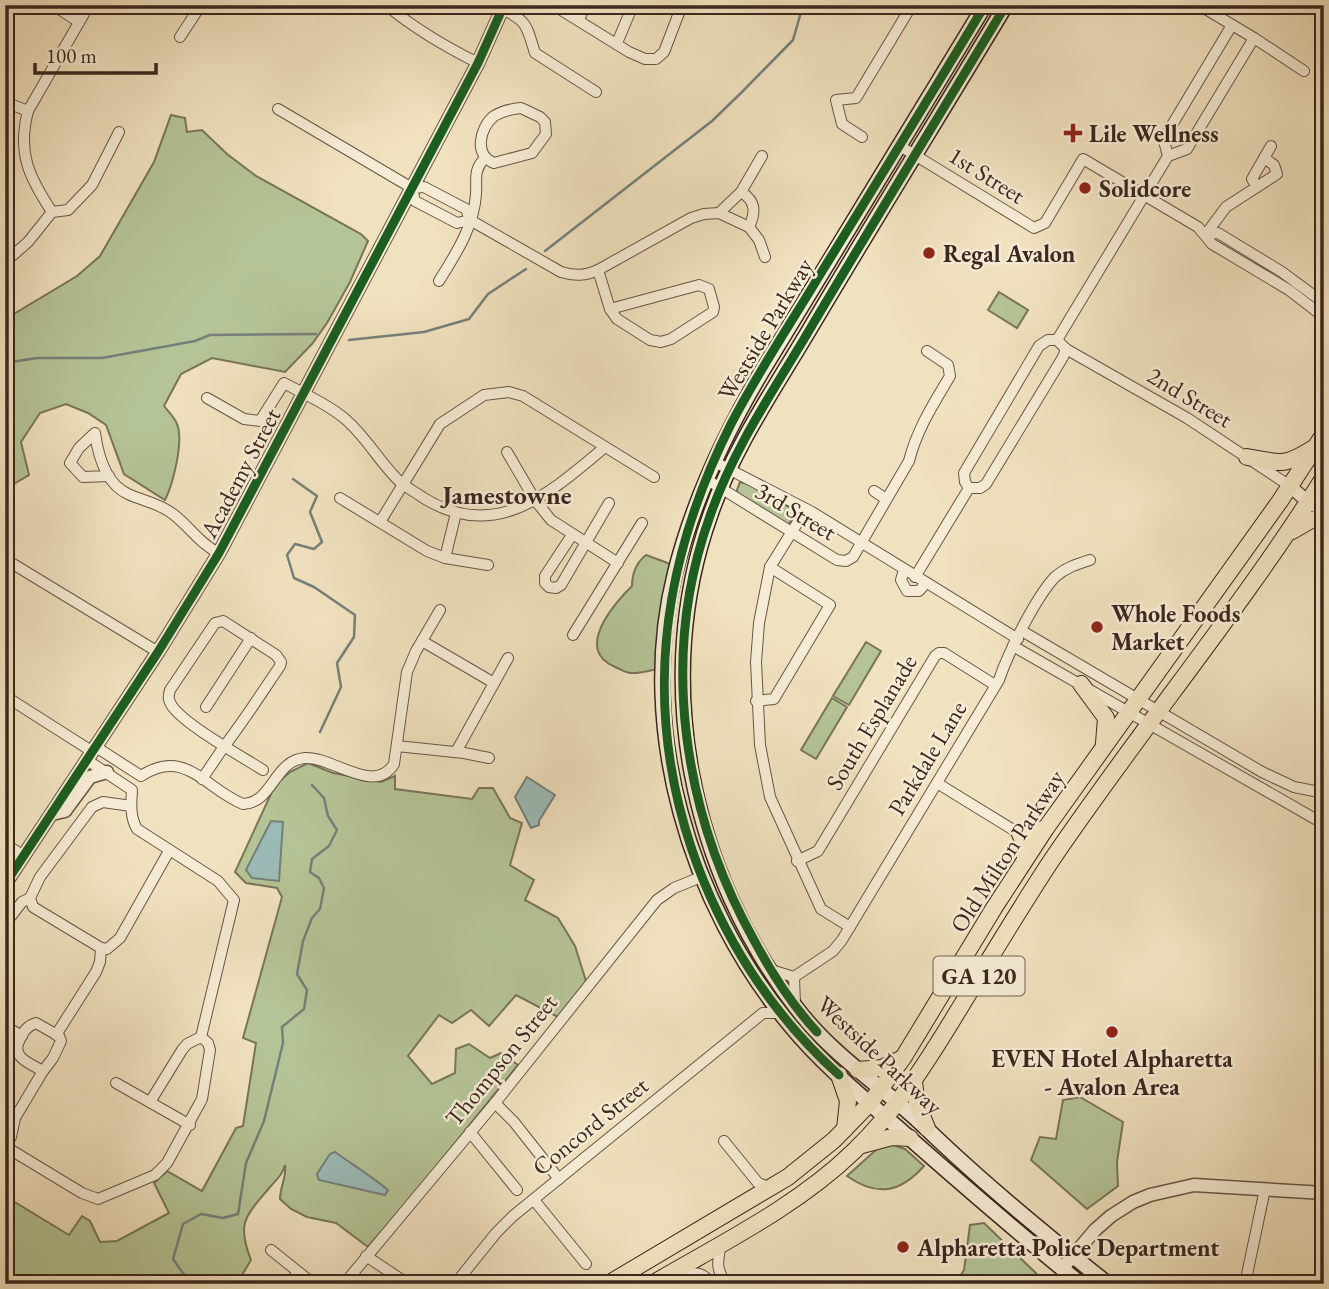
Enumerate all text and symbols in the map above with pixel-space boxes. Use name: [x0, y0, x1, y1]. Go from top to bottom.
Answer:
scale bar: [35, 32, 156, 76]
text: 100 m: [46, 42, 97, 69]
place label: Lile Wellness: [1089, 118, 1219, 149]
marker: Lile Wellness: [1063, 123, 1083, 143]
street label: 1st Street: [943, 140, 1031, 211]
place label: Solidcore: [1099, 173, 1191, 204]
marker: Solidcore: [1077, 180, 1093, 196]
place label: Regal Avalon: [943, 238, 1076, 270]
marker: Regal Avalon: [921, 245, 937, 261]
street label: Westside Parkway: [710, 252, 820, 406]
street label: 2nd Street: [1142, 360, 1239, 435]
street label: Academy Street: [192, 402, 287, 544]
street label: 3rd Street: [750, 475, 843, 547]
district label: Jamestowne: [439, 478, 572, 512]
place label: Whole Foods Market: [1111, 598, 1240, 657]
marker: Whole Foods Market: [1089, 619, 1105, 635]
street label: South Esplanade: [818, 649, 924, 795]
street label: Parkdale Lane: [881, 695, 973, 821]
street label: Old Milton Parkway: [943, 763, 1071, 938]
road number: GA 120: [934, 956, 1024, 995]
street label: Thompson Street: [438, 987, 564, 1132]
street label: Westside Parkway: [811, 989, 950, 1122]
marker: EVEN Hotel Alpharetta - Avalon Area: [1104, 1024, 1120, 1040]
place label: EVEN Hotel Alpharetta - Avalon Area: [991, 1043, 1233, 1102]
street label: Concord Street: [526, 1069, 655, 1182]
place label: Alpharetta Police Department: [916, 1232, 1219, 1263]
marker: Alpharetta Police Department: [895, 1239, 911, 1255]

